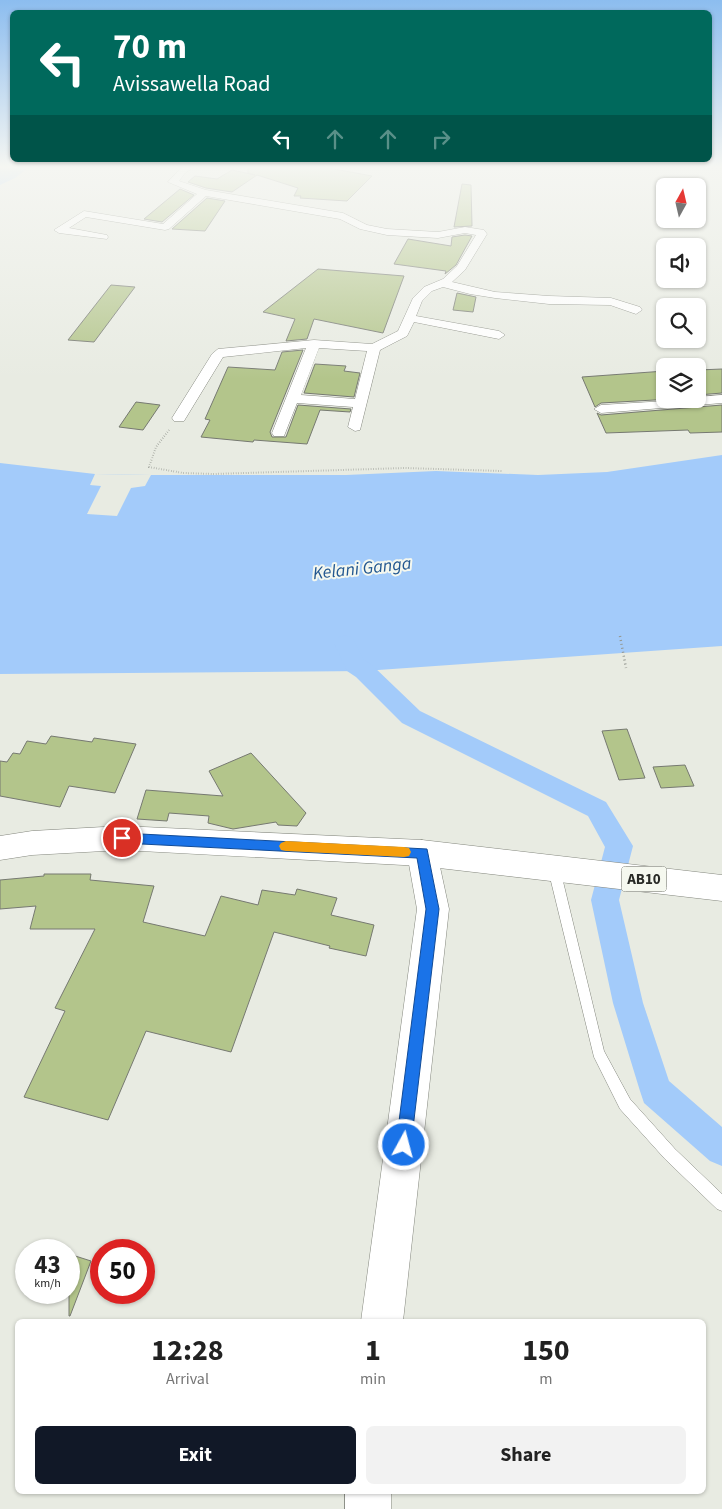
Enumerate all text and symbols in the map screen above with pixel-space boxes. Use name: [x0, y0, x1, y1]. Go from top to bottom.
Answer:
text: 70 m: [113, 22, 187, 72]
icon: left: [30, 30, 95, 95]
text: Avissawella Road: [113, 68, 271, 100]
icon: left: [268, 125, 296, 153]
icon: ahead: [321, 125, 349, 153]
icon: ahead: [374, 125, 402, 153]
icon: right: [427, 125, 455, 153]
north arrow: [656, 178, 706, 228]
map controls: [656, 178, 706, 408]
button: sound: [656, 238, 706, 288]
button: search: [656, 298, 706, 348]
button: layers: [656, 358, 706, 408]
water label: Kelani Ganga: [312, 551, 413, 586]
pin: [101, 817, 143, 859]
icon: arrive: [108, 824, 136, 852]
road number: AB10: [622, 866, 666, 892]
position arrow: [377, 1118, 429, 1170]
speed limit sign: 50: [90, 1239, 155, 1304]
text: 43: [34, 1247, 61, 1283]
text: km/h: [34, 1275, 61, 1292]
text: 12:28: [151, 1329, 224, 1372]
text: 1: [365, 1329, 381, 1372]
text: 150: [522, 1329, 570, 1372]
text: Arrival: [166, 1368, 209, 1390]
text: min: [360, 1368, 386, 1390]
text: m: [539, 1368, 553, 1390]
button: Exit: [35, 1426, 356, 1484]
button: Share: [366, 1426, 686, 1484]

